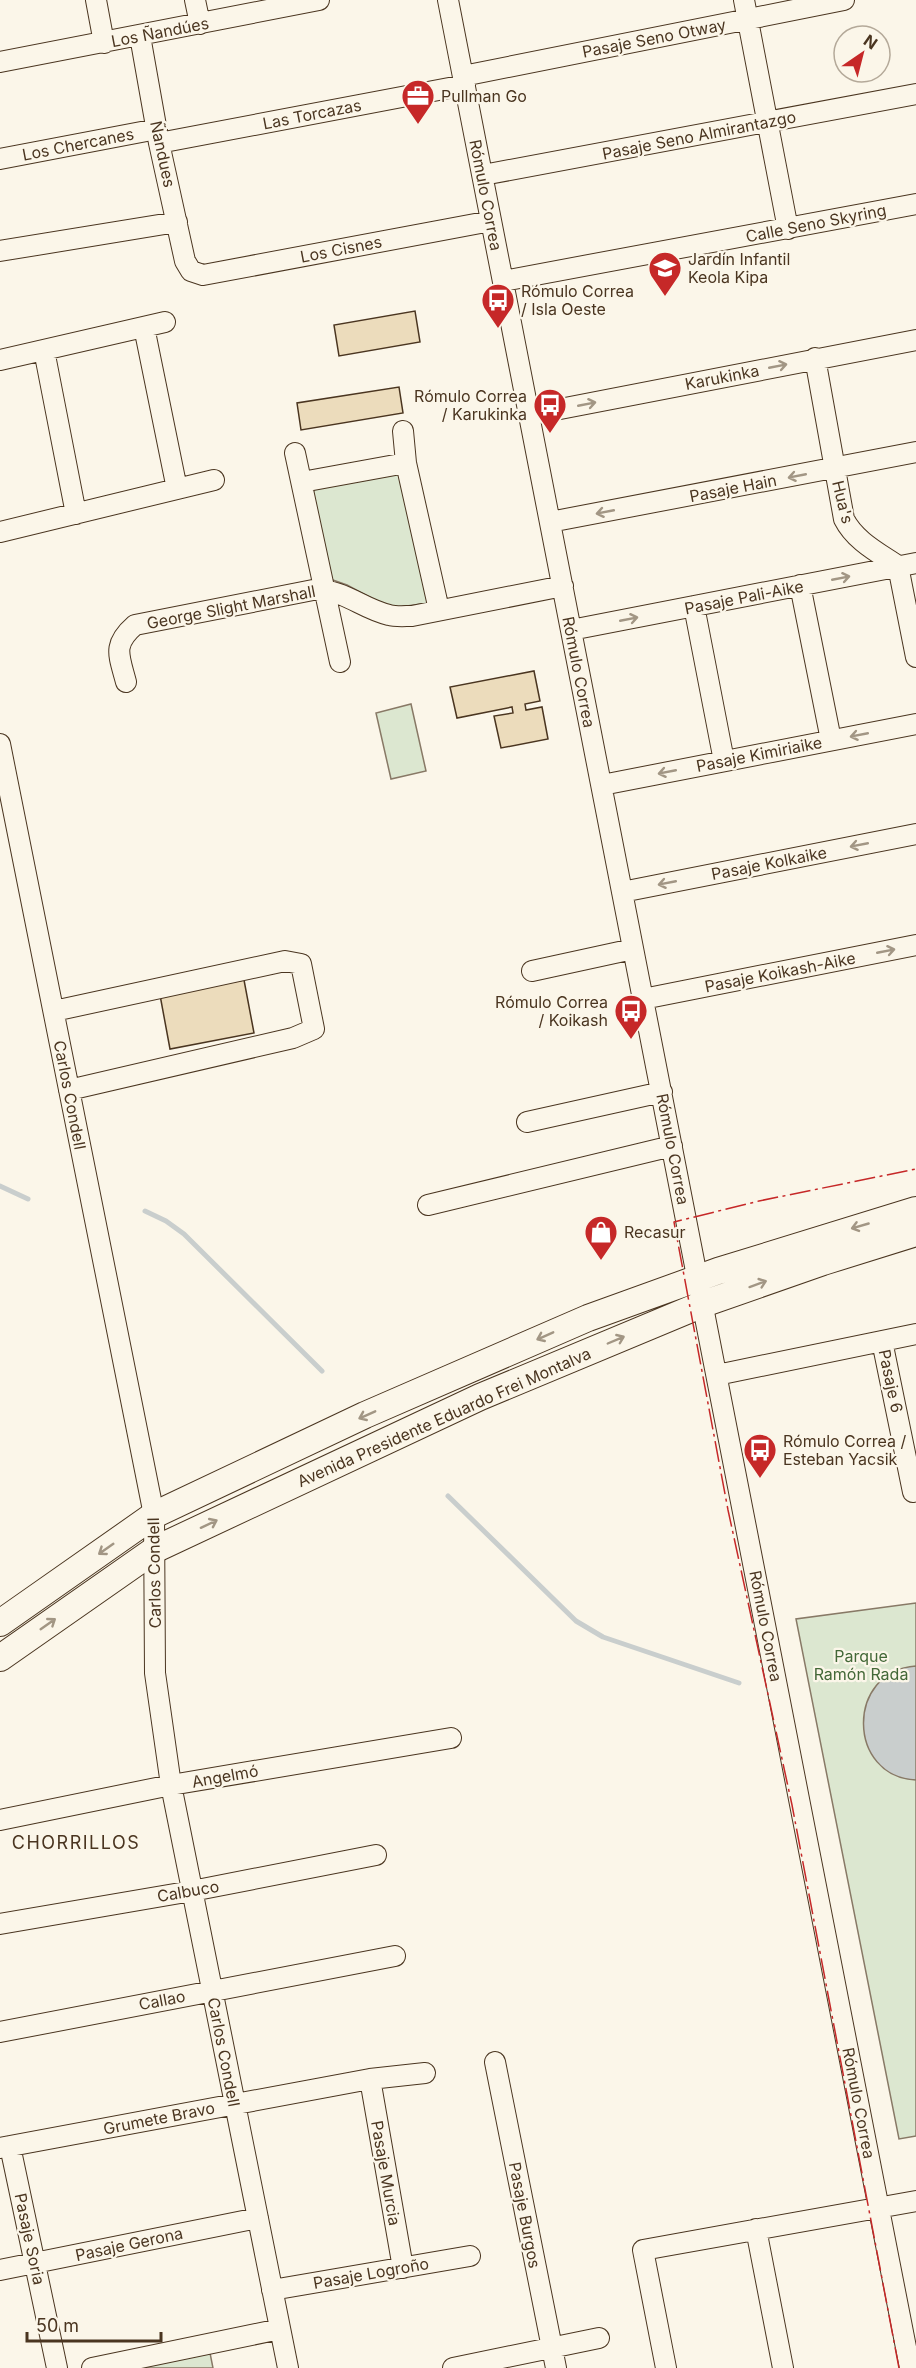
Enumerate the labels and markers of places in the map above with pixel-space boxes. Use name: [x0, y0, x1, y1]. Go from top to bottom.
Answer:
office icon: Pullman Go: [400, 78, 436, 125]
place label: Pullman Go: [441, 86, 527, 106]
place label: Jardín Infantil Keola Kipa: [688, 249, 790, 287]
school or university icon: Jardín Infantil Keola Kipa: [647, 250, 683, 297]
place label: Rómulo Correa / Isla Oeste: [521, 281, 634, 319]
bus stop icon: Rómulo Correa / Isla Oeste: [480, 282, 516, 329]
place label: Rómulo Correa / Karukinka: [414, 386, 527, 424]
bus stop icon: Rómulo Correa / Karukinka: [532, 387, 568, 434]
place label: Rómulo Correa / Koikash: [495, 992, 608, 1030]
bus stop icon: Rómulo Correa / Koikash: [613, 993, 649, 1040]
shop icon: Recasur: [583, 1214, 619, 1261]
place label: Recasur: [624, 1222, 686, 1242]
place label: Rómulo Correa / Esteban Yacsik: [783, 1431, 906, 1469]
bus stop icon: Rómulo Correa / Esteban Yacsik: [742, 1432, 778, 1479]

